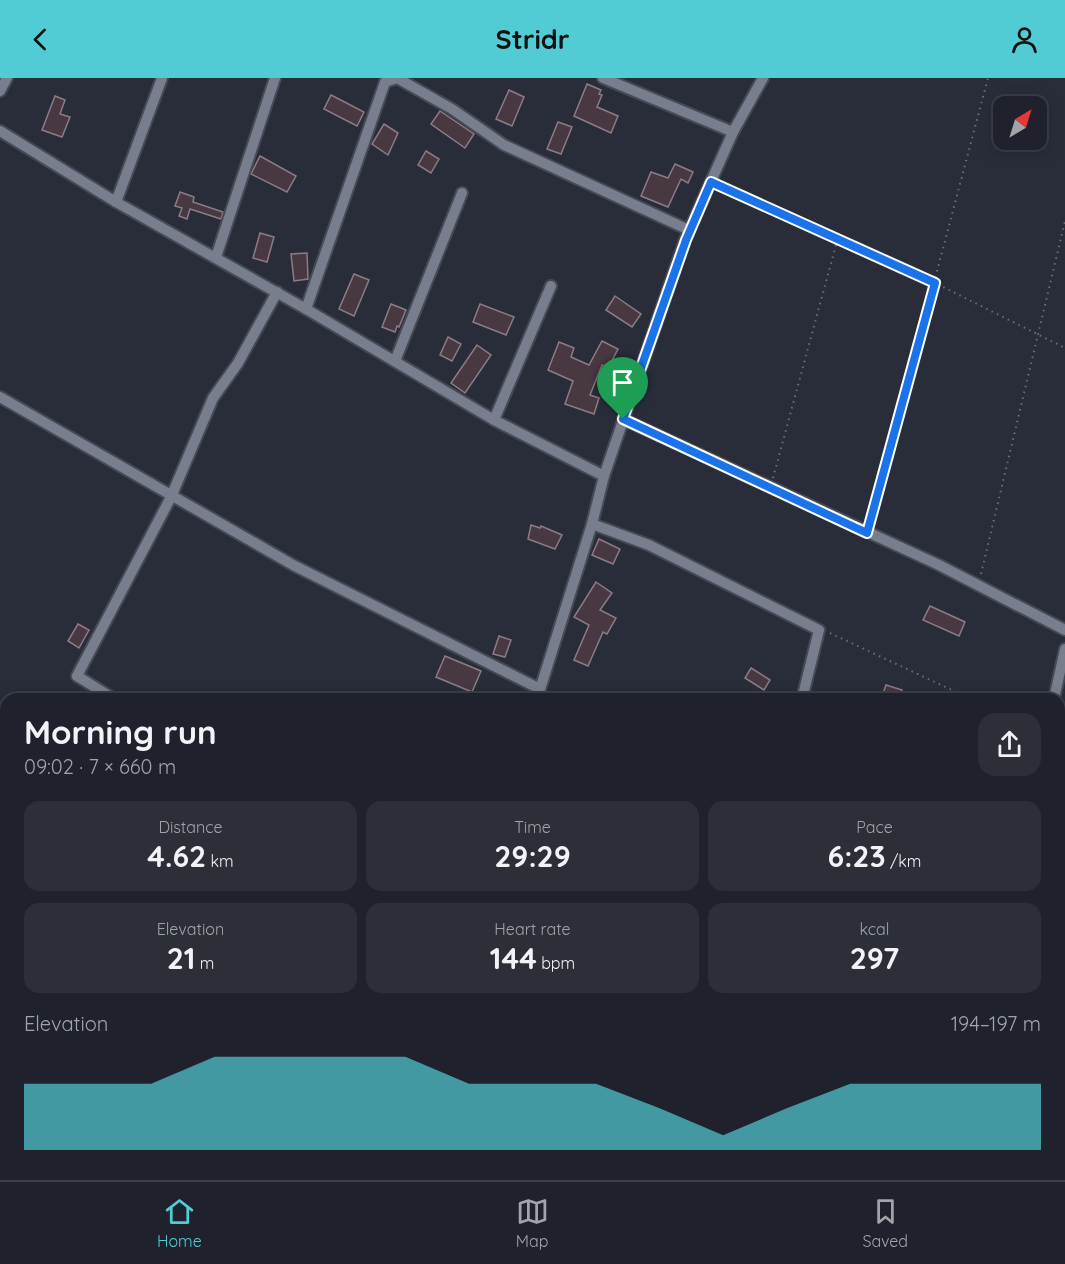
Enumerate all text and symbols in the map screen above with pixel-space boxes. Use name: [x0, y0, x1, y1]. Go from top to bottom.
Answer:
text: Stridr: [496, 22, 569, 56]
icon: back: [24, 23, 57, 56]
icon: person: [1008, 23, 1041, 56]
north arrow: [993, 96, 1047, 150]
map controls: [993, 96, 1047, 150]
pin: [597, 357, 648, 419]
icon: arrive: [606, 366, 639, 399]
text: Morning run: [24, 711, 217, 752]
button: share: [978, 713, 1041, 776]
text: 09:02 · 7 × 660 m: [24, 754, 176, 779]
text: Distance: [158, 817, 223, 837]
text: Time: [514, 817, 551, 837]
text: Pace: [856, 817, 893, 837]
text: 4.62: [147, 837, 206, 875]
text: 29:29: [494, 837, 571, 875]
text: 6:23: [828, 837, 886, 875]
text: km: [206, 851, 234, 871]
text: /km: [886, 851, 921, 871]
text: Elevation: [157, 919, 224, 939]
text: Heart rate: [494, 919, 571, 939]
text: kcal: [860, 919, 889, 939]
text: 21: [167, 939, 195, 977]
text: 144: [490, 939, 537, 977]
text: 297: [850, 939, 899, 977]
text: m: [195, 953, 214, 973]
text: bpm: [537, 953, 575, 973]
text: Elevation: [24, 1011, 108, 1036]
text: 194–197 m: [951, 1011, 1041, 1036]
tab: Home: [157, 1195, 202, 1251]
tab: Map: [516, 1195, 549, 1251]
tab: Saved: [862, 1195, 908, 1251]

